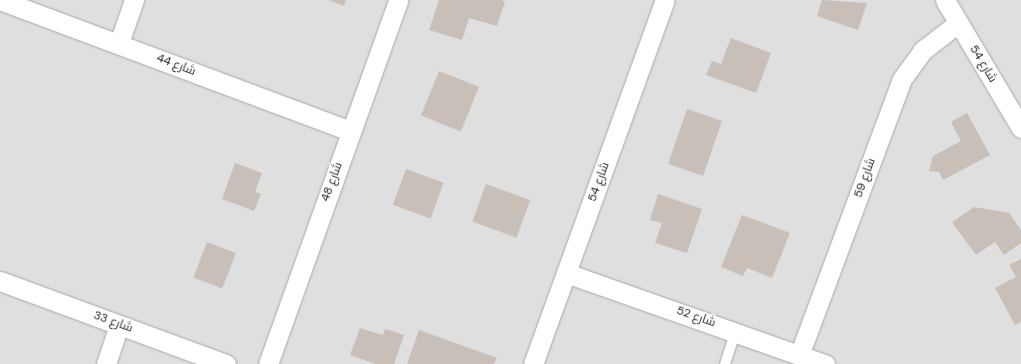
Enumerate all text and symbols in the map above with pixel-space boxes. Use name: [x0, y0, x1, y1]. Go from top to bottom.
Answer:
street label: شارع 54: [966, 43, 1000, 85]
street label: شارع 44: [154, 51, 198, 79]
street label: شارع 59: [851, 156, 879, 200]
street label: شارع 48: [318, 160, 346, 204]
street label: شارع 54: [585, 160, 613, 204]
street label: شارع 52: [675, 304, 717, 330]
street label: شارع 33: [91, 308, 135, 336]

